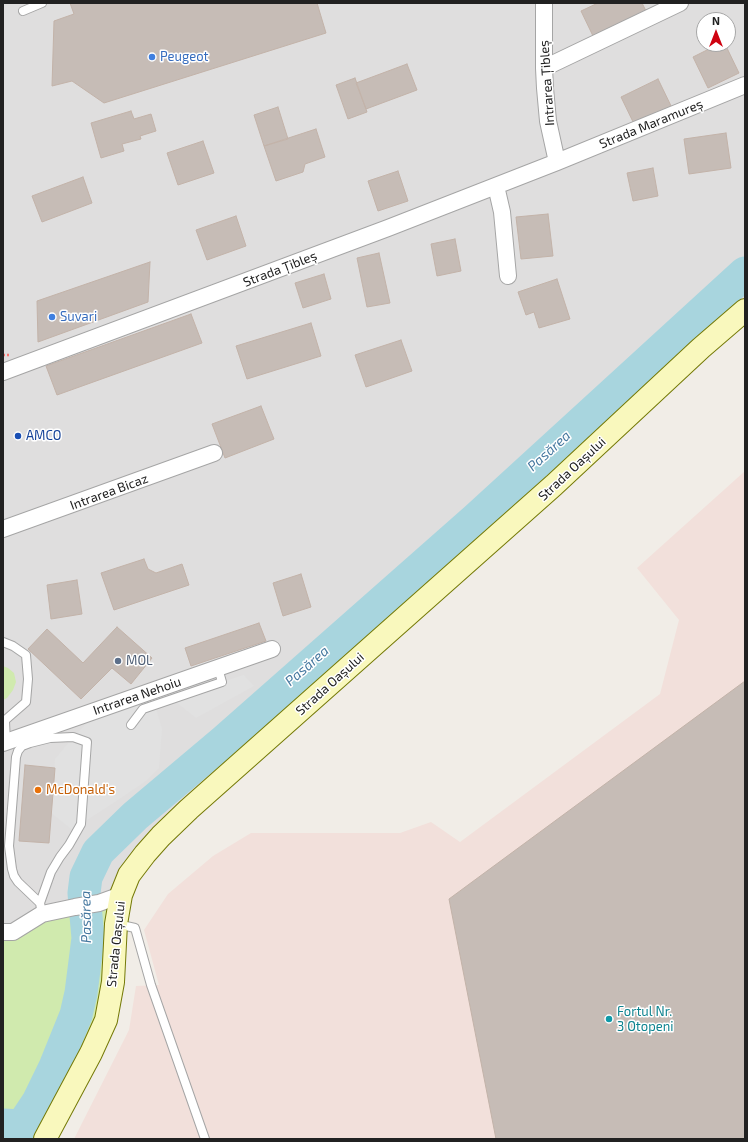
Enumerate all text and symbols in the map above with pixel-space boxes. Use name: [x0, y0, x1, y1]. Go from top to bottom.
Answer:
north arrow: [696, 12, 736, 52]
text: N: [712, 14, 720, 27]
street label: Intrarea Țibleș: [536, 40, 558, 126]
place label: Peugeot: [160, 49, 208, 65]
marker: Peugeot: [147, 52, 157, 62]
street label: Strada Maramureș: [597, 96, 705, 152]
street label: Strada Țibleș: [241, 248, 319, 290]
place label: Suvari: [60, 309, 97, 325]
marker: Suvari: [47, 312, 57, 322]
water label: Pasărea: [524, 427, 574, 475]
place label: AMCO: [26, 428, 61, 444]
marker: AMCO: [13, 431, 23, 441]
street label: Strada Oașului: [535, 434, 609, 504]
street label: Intrarea Bicaz: [68, 471, 150, 513]
water label: Pasărea: [282, 642, 332, 690]
street label: Strada Oașului: [293, 649, 367, 719]
place label: MOL: [126, 653, 153, 669]
marker: MOL: [113, 656, 123, 666]
street label: Intrarea Nehoiu: [91, 674, 183, 718]
place label: McDonald's: [46, 782, 115, 798]
marker: McDonald's: [33, 785, 43, 795]
water label: Pasărea: [77, 891, 95, 943]
street label: Strada Oașului: [104, 900, 128, 988]
place label: Fortul Nr. 3 Otopeni: [617, 1004, 673, 1035]
marker: Fortul Nr. 3 Otopeni: [604, 1014, 614, 1024]

